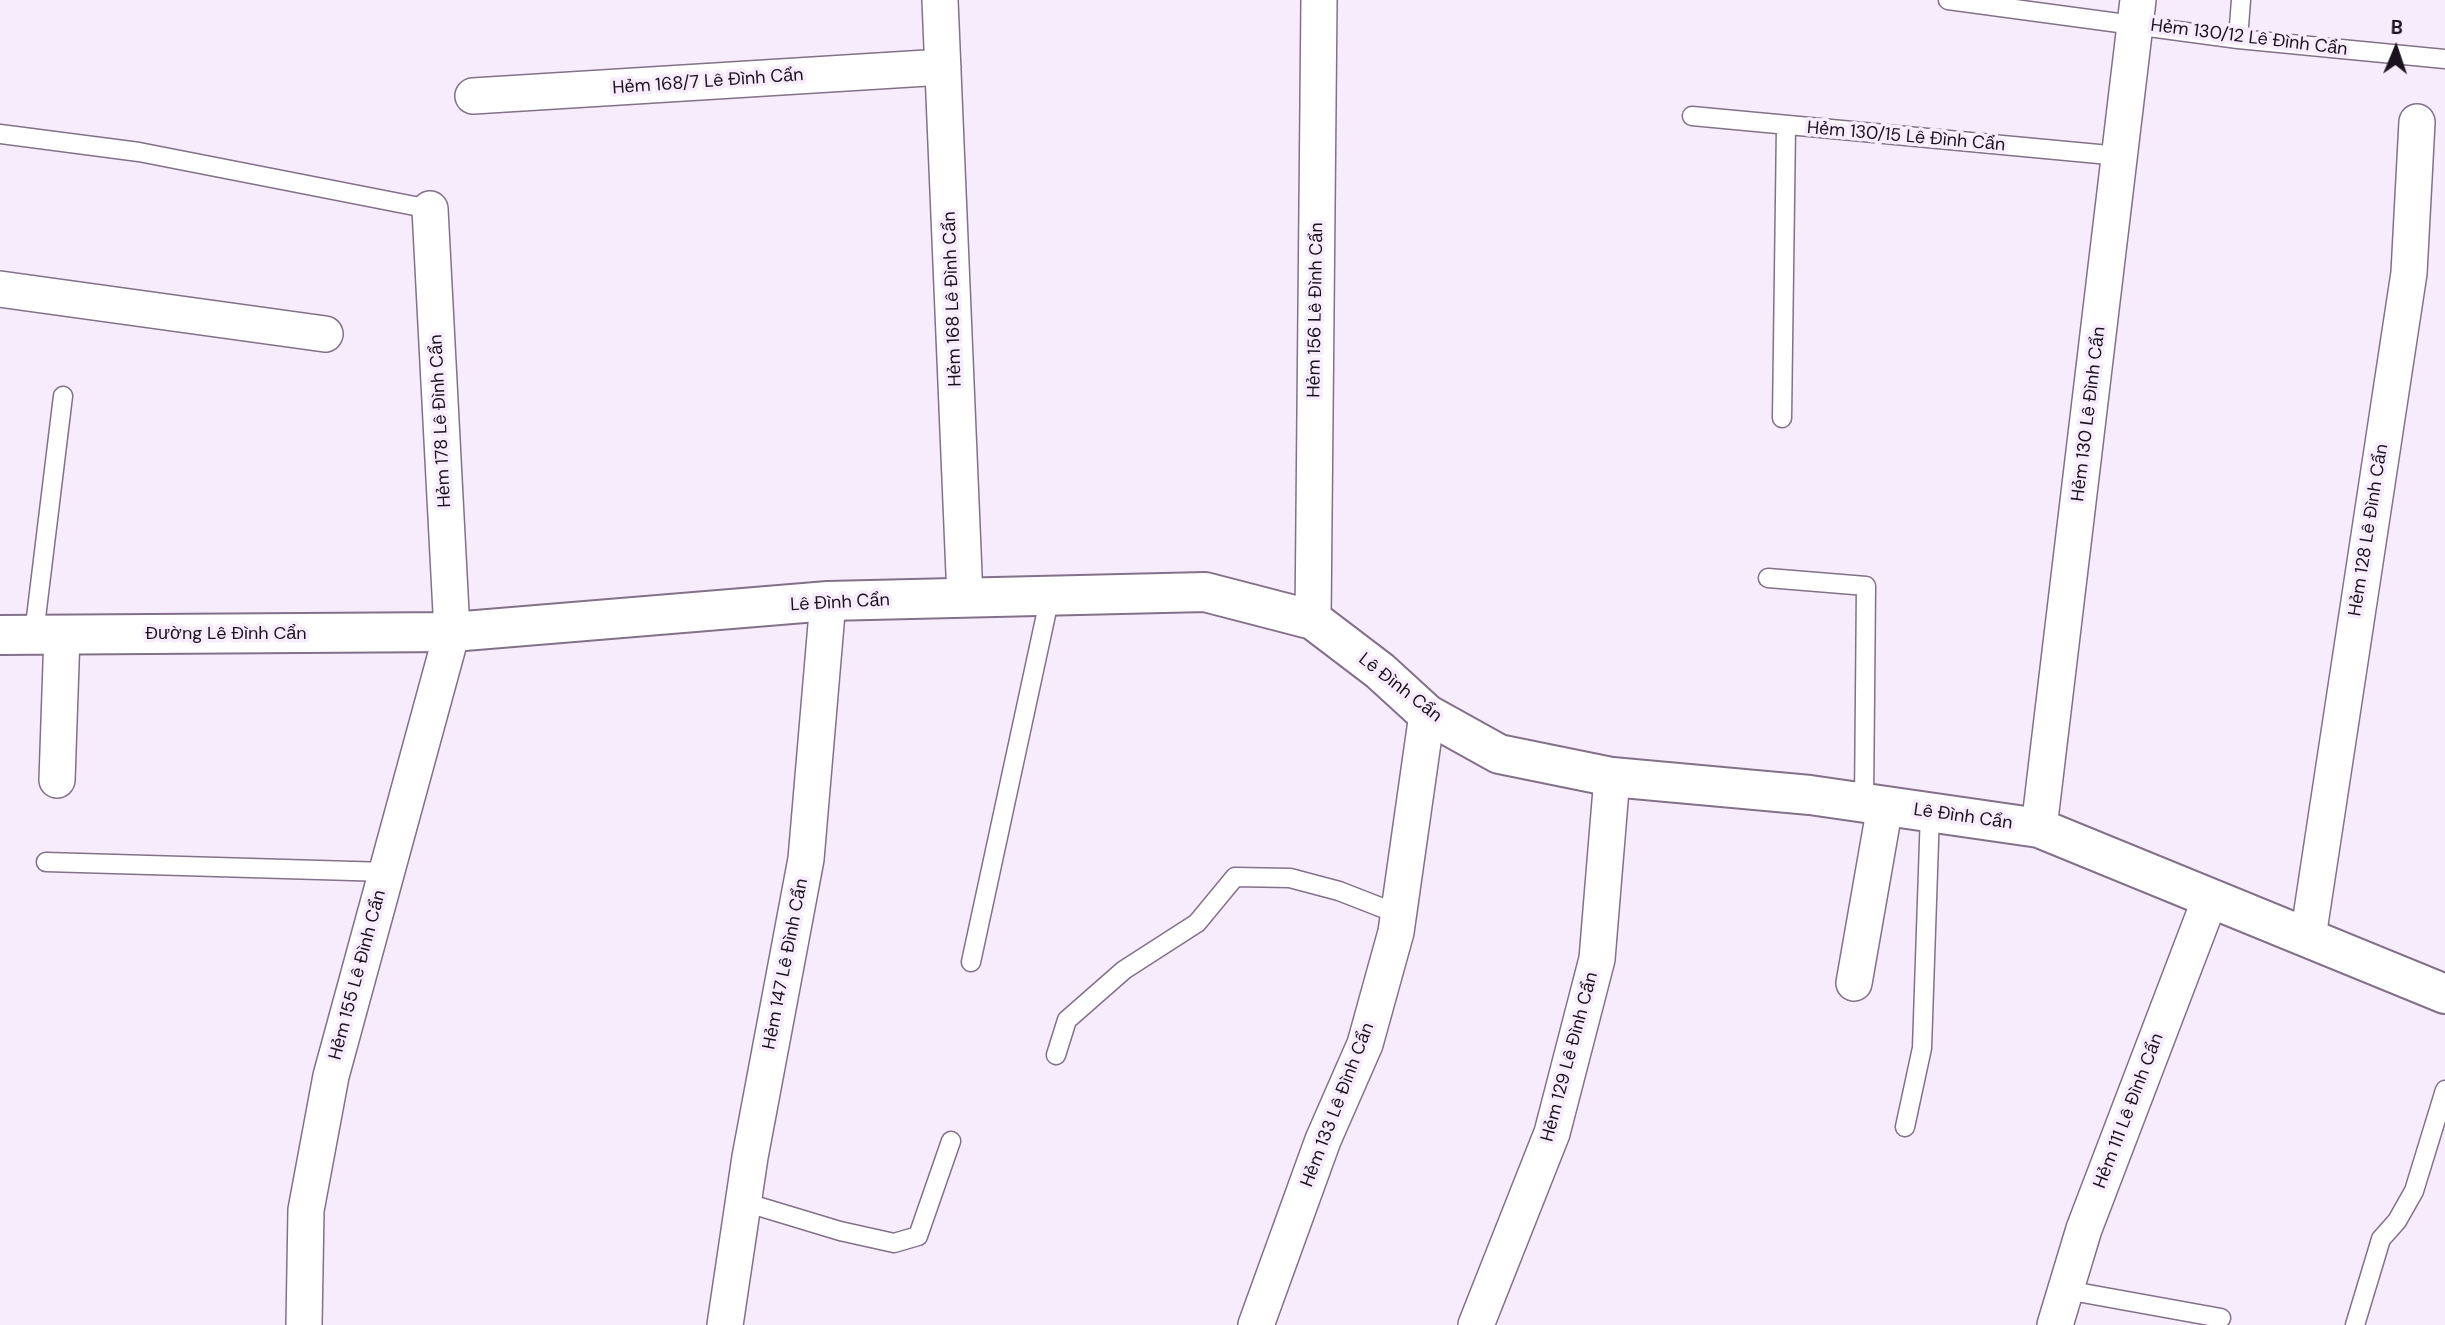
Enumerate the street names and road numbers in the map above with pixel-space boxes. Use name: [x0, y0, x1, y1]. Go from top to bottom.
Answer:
street label: Hẻm 130/12 Lê Đình Cẩn: [2149, 15, 2349, 61]
street label: Hẻm 168/7 Lê Đình Cẩn: [612, 65, 804, 99]
street label: Hẻm 130/15 Lê Đình Cẩn: [1806, 118, 2006, 156]
street label: Hẻm 168 Lê Đình Cẩn: [939, 211, 967, 387]
street label: Hẻm 156 Lê Đình Cẩn: [1304, 222, 1328, 398]
street label: Hẻm 130 Lê Đình Cẩn: [2068, 325, 2110, 503]
street label: Hẻm 178 Lê Đình Cẩn: [426, 334, 456, 508]
street label: Hẻm 128 Lê Đình Cẩn: [2345, 442, 2393, 618]
street label: Lê Đình Cẩn: [790, 590, 890, 616]
street label: Đường Lê Đình Cẩn: [145, 623, 307, 645]
street label: Lê Đình Cẩn: [1354, 649, 1446, 727]
street label: Lê Đình Cẩn: [1912, 799, 2014, 835]
street label: Hẻm 147 Lê Đình Cẩn: [759, 877, 813, 1051]
street label: Hẻm 155 Lê Đình Cẩn: [325, 888, 391, 1062]
street label: Hẻm 129 Lê Đình Cẩn: [1537, 970, 1603, 1144]
street label: Hẻm 133 Lê Đình Cẩn: [1297, 1020, 1379, 1190]
street label: Hẻm 111 Lê Đình Cẩn: [2089, 1030, 2169, 1192]

